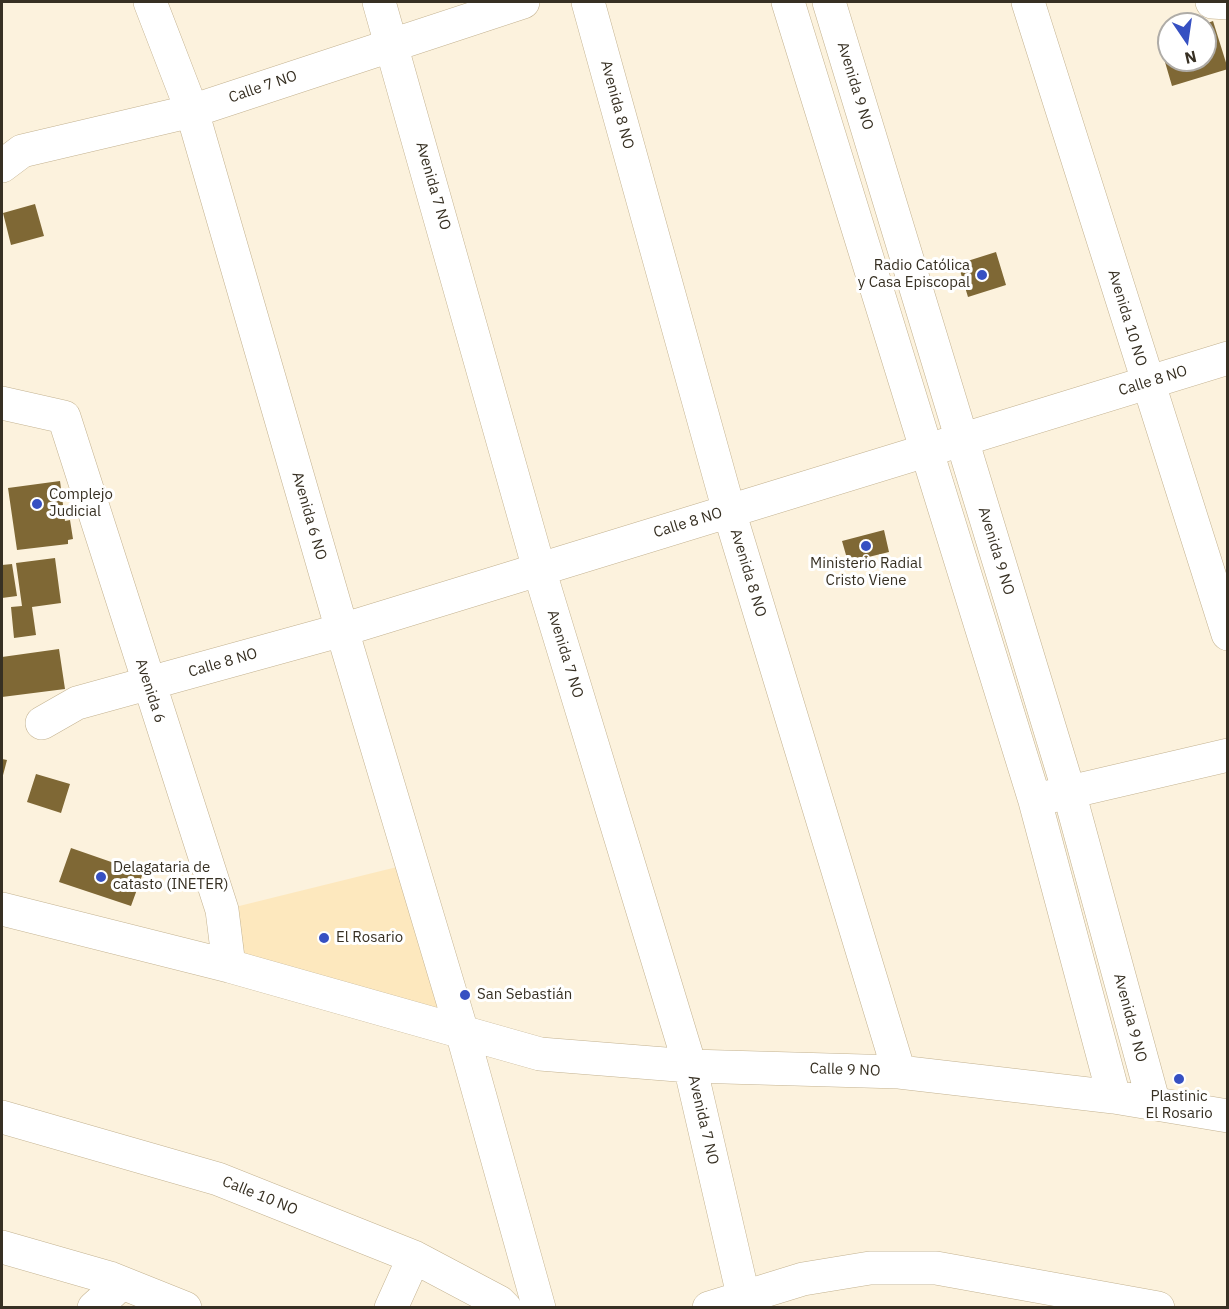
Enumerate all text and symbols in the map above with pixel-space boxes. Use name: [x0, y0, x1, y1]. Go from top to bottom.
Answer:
north arrow: [1157, 12, 1217, 72]
street label: Avenida 9 NO: [833, 40, 877, 132]
text: N: [1183, 47, 1198, 69]
street label: Avenida 8 NO: [597, 59, 637, 151]
street label: Calle 7 NO: [227, 67, 299, 107]
street label: Avenida 7 NO: [412, 140, 454, 232]
place label: Radio Católica y Casa Episcopal: [858, 257, 970, 292]
marker: Radio Católica y Casa Episcopal: [975, 268, 989, 282]
street label: Avenida 10 NO: [1104, 268, 1150, 368]
street label: Calle 8 NO: [1116, 362, 1190, 400]
street label: Avenida 6 NO: [288, 470, 330, 562]
place label: Complejo Judicial: [49, 486, 113, 521]
marker: Complejo Judicial: [30, 497, 44, 511]
street label: Calle 8 NO: [651, 504, 725, 542]
street label: Avenida 9 NO: [974, 505, 1018, 597]
street label: Avenida 8 NO: [726, 527, 770, 619]
marker: Ministerio Radial Cristo Viene: [859, 539, 873, 553]
place label: Ministerio Radial Cristo Viene: [810, 555, 922, 590]
street label: Avenida 7 NO: [543, 608, 587, 700]
street label: Calle 8 NO: [186, 645, 260, 681]
street label: Avenida 6: [131, 657, 169, 725]
place label: Delagataria de catasto (INETER): [113, 859, 228, 894]
marker: Delagataria de catasto (INETER): [94, 870, 108, 884]
place label: El Rosario: [336, 929, 403, 947]
marker: El Rosario: [317, 931, 331, 945]
street label: Avenida 9 NO: [1110, 972, 1150, 1064]
place label: San Sebastián: [477, 986, 572, 1004]
marker: San Sebastián: [458, 988, 472, 1002]
street label: Calle 9 NO: [809, 1060, 881, 1080]
marker: Plastinic El Rosario: [1172, 1072, 1186, 1086]
street label: Avenida 7 NO: [684, 1074, 722, 1166]
place label: Plastinic El Rosario: [1145, 1088, 1213, 1123]
street label: Calle 10 NO: [220, 1173, 300, 1219]

